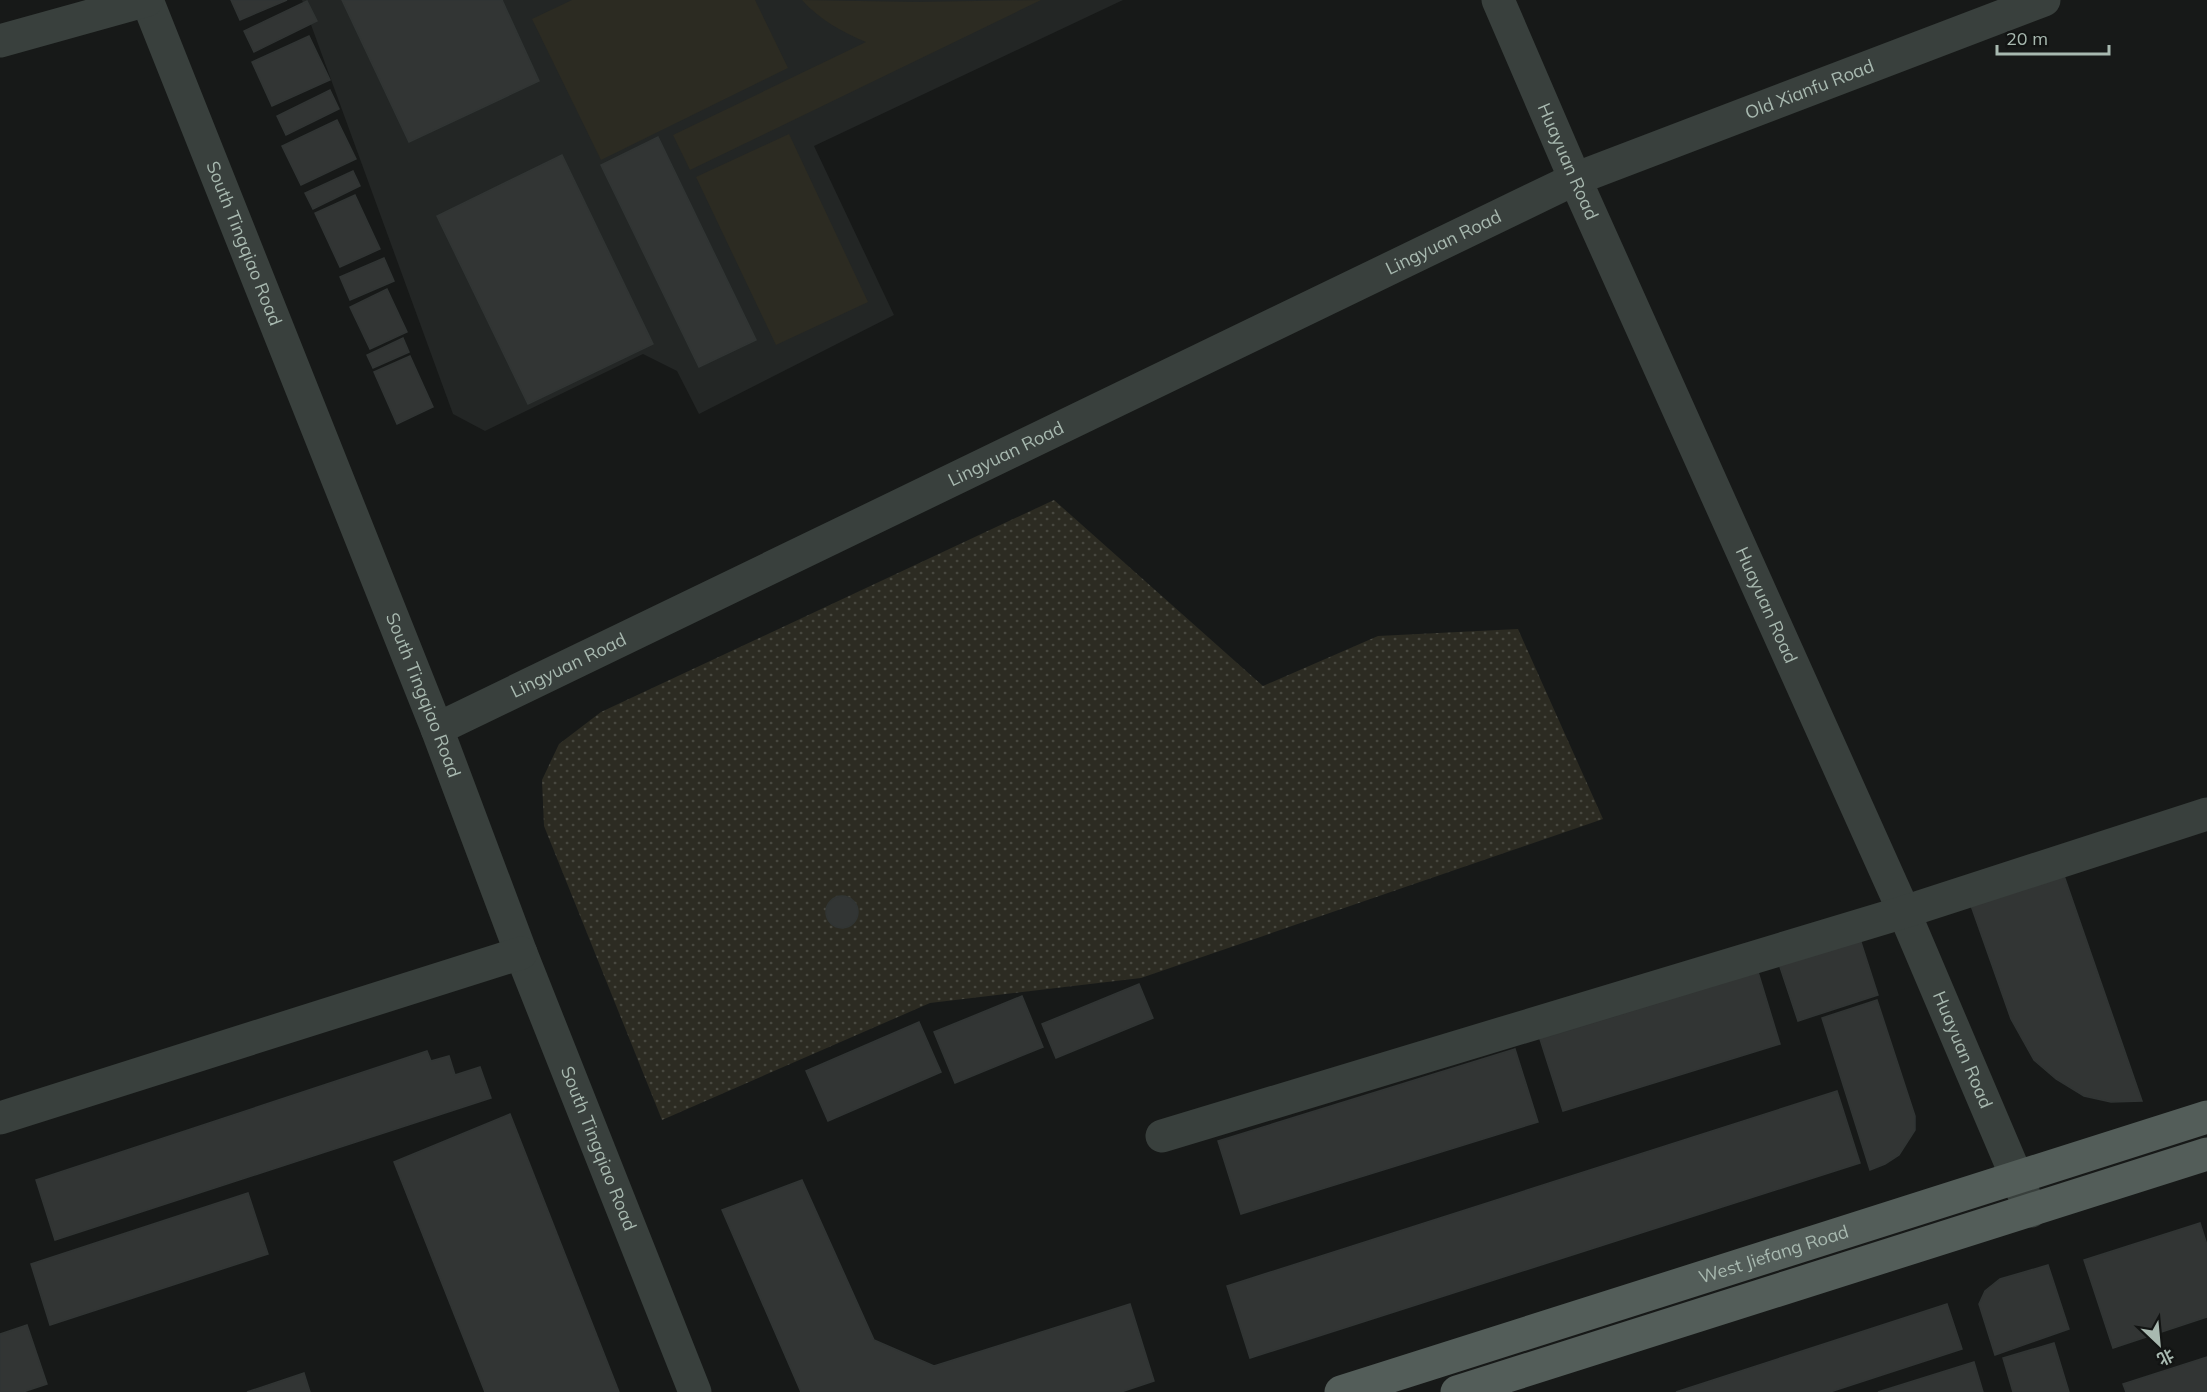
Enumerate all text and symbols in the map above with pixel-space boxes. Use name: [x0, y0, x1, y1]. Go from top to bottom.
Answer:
scale bar: [1997, 18, 2110, 56]
text: 20 m: [2006, 27, 2048, 50]
street label: Old Xianfu Road: [1742, 54, 1877, 124]
street label: Huayuan Road: [1533, 99, 1604, 223]
street label: South Tingqiao Road: [201, 158, 287, 329]
street label: Lingyuan Road: [1382, 204, 1505, 280]
street label: Lingyuan Road: [944, 416, 1067, 491]
street label: Huayuan Road: [1731, 543, 1803, 667]
street label: South Tingqiao Road: [381, 609, 466, 781]
street label: Lingyuan Road: [507, 627, 630, 703]
street label: Huayuan Road: [1928, 988, 1998, 1112]
street label: South Tingqiao Road: [556, 1063, 642, 1234]
street label: West Jiefang Road: [1696, 1220, 1851, 1289]
north arrow: [2129, 1314, 2189, 1374]
text: 北: [2154, 1345, 2177, 1370]

